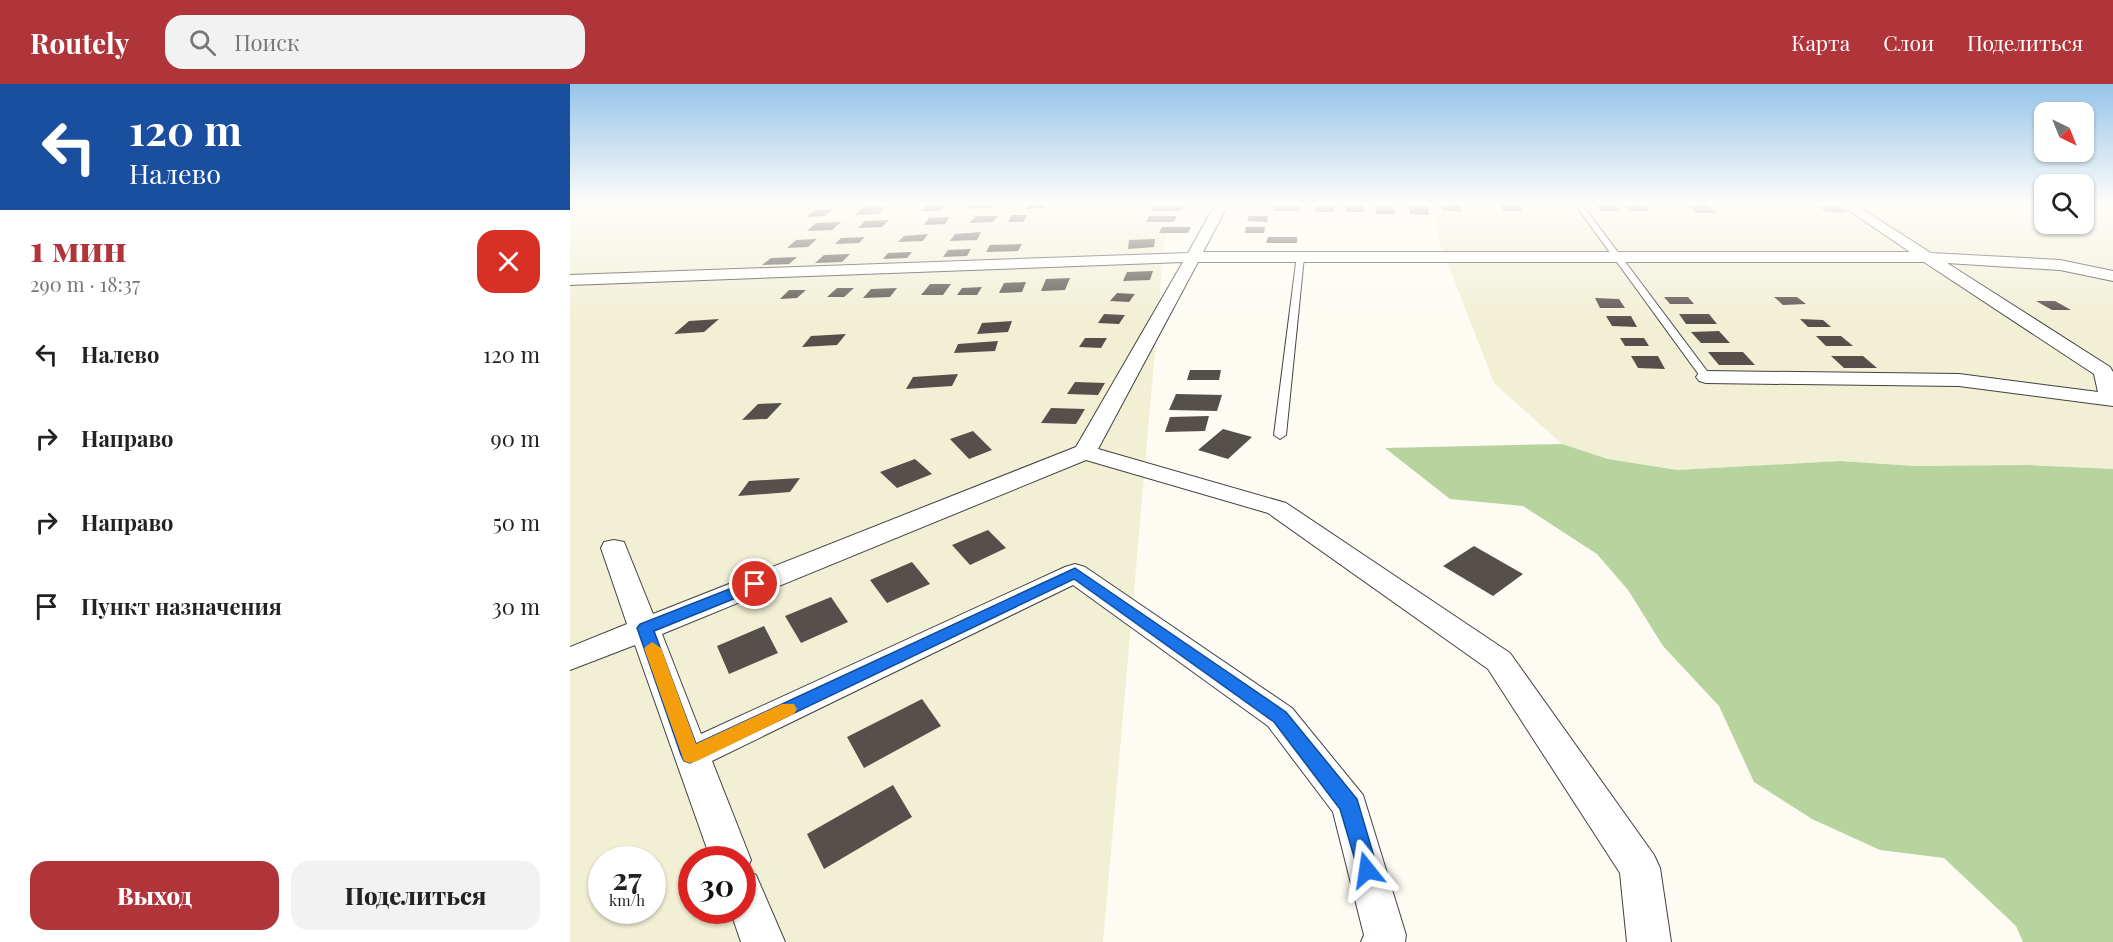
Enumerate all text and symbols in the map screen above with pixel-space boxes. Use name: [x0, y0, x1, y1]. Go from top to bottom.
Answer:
search box: [165, 15, 585, 69]
text: Routely: [30, 24, 129, 61]
icon: search: [186, 26, 219, 59]
text: Поиск: [234, 27, 300, 57]
text: Карта: [1791, 28, 1850, 56]
text: Слои: [1883, 28, 1934, 56]
text: Поделиться: [1967, 28, 2083, 56]
text: 120 m: [129, 101, 242, 157]
north arrow: [2034, 102, 2094, 162]
map controls: [2034, 102, 2094, 234]
icon: left: [30, 108, 108, 186]
text: Налево: [129, 155, 221, 191]
button: search: [2034, 174, 2094, 234]
text: 1 мин: [30, 223, 127, 271]
button: close: [477, 230, 540, 293]
text: 290 m · 18:37: [30, 270, 140, 297]
icon: left: [30, 338, 63, 371]
text: Налево: [81, 339, 159, 369]
text: 120 m: [483, 339, 540, 369]
icon: right: [30, 422, 63, 455]
text: Направо: [81, 423, 174, 453]
text: 90 m: [491, 423, 540, 453]
icon: right: [30, 506, 63, 539]
text: Направо: [81, 507, 174, 537]
text: 50 m: [493, 507, 540, 537]
pin: [729, 558, 780, 609]
icon: arrive: [738, 567, 771, 600]
icon: arrive: [30, 590, 63, 623]
text: Пункт назначения: [81, 591, 282, 621]
text: 30 m: [492, 591, 540, 621]
position arrow: [1335, 838, 1399, 902]
speed limit sign: 30: [678, 846, 756, 924]
text: 27: [612, 858, 642, 898]
button: Выход: [30, 861, 279, 930]
button: Поделиться: [291, 861, 540, 930]
text: km/h: [609, 890, 645, 910]

